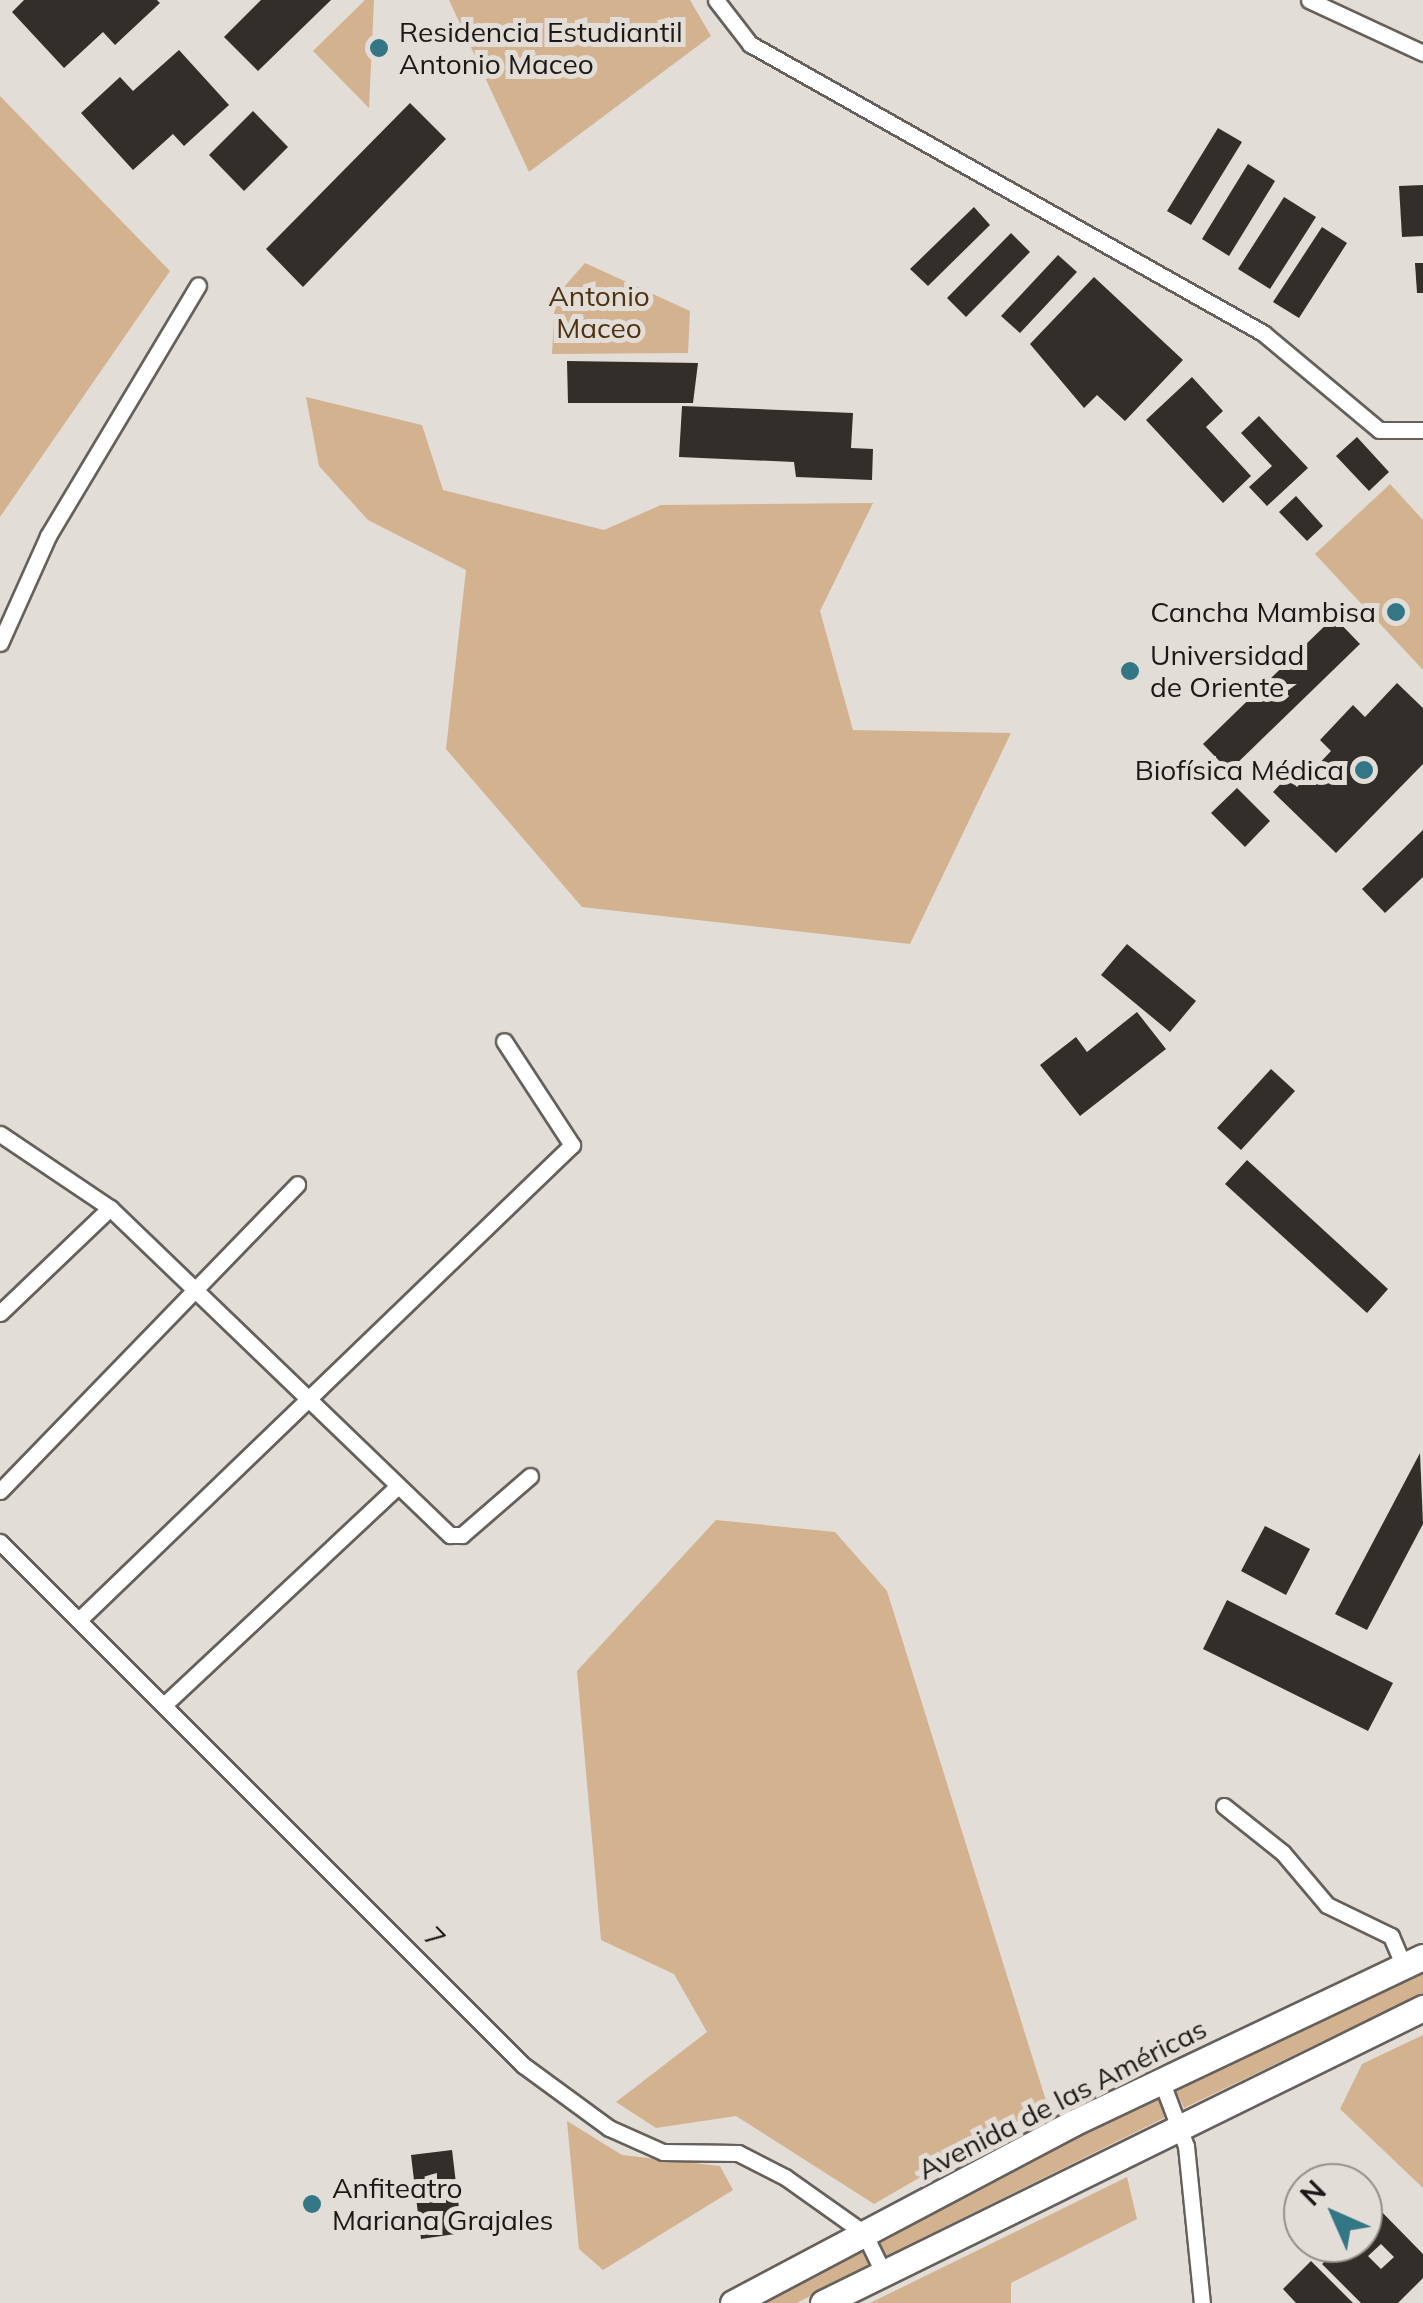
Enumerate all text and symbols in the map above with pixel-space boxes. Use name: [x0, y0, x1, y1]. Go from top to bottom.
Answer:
place label: Residencia Estudiantil Antonio Maceo: [399, 15, 683, 81]
marker: Residencia Estudiantil Antonio Maceo: [368, 37, 390, 59]
park label: Antonio Maceo: [548, 279, 650, 345]
place label: Cancha Mambisa: [1150, 595, 1376, 629]
marker: Cancha Mambisa: [1385, 601, 1407, 623]
place label: Universidad de Oriente: [1150, 638, 1304, 704]
marker: Universidad de Oriente: [1119, 660, 1141, 682]
place label: Biofísica Médica: [1135, 753, 1344, 787]
marker: Biofísica Médica: [1353, 759, 1375, 781]
street label: 7: [417, 1919, 453, 1955]
street label: Avenida de las Américas: [912, 2012, 1212, 2186]
north arrow: [1283, 2163, 1383, 2263]
place label: Anfiteatro Mariana Grajales: [332, 2171, 554, 2237]
text: N: [1293, 2173, 1333, 2213]
marker: Anfiteatro Mariana Grajales: [301, 2193, 323, 2215]

